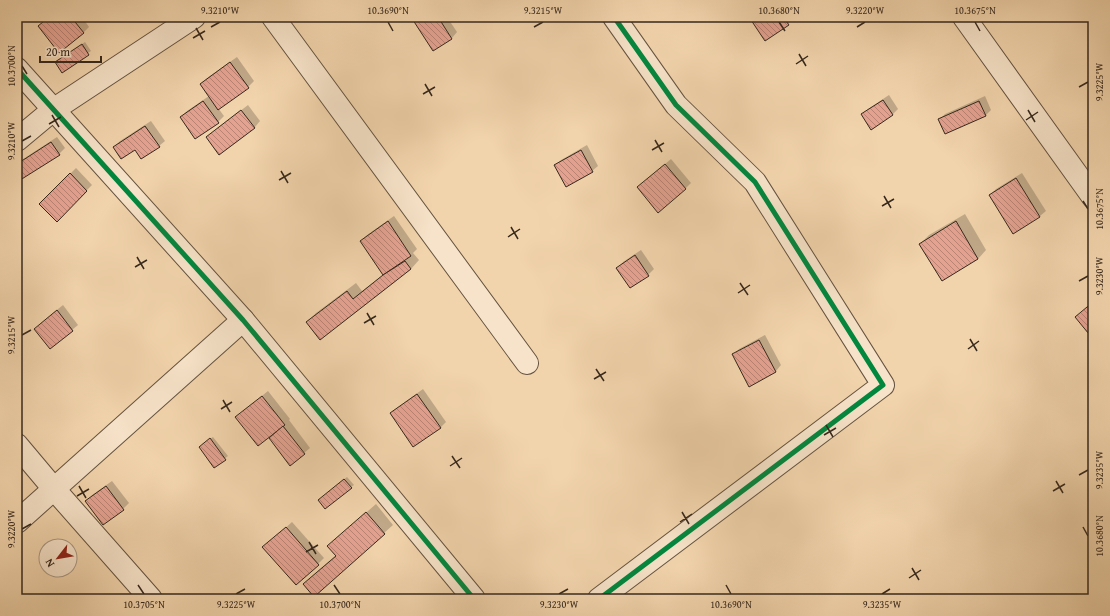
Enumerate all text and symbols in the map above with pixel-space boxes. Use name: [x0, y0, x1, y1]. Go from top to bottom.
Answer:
text: 9.3210°W: [201, 3, 240, 18]
text: 10.3690°N: [367, 3, 409, 18]
text: 9.3215°W: [524, 3, 563, 18]
text: 10.3680°N: [758, 3, 800, 18]
text: 9.3220°W: [846, 3, 885, 18]
text: 10.3675°N: [954, 3, 996, 18]
scale bar: [40, 38, 101, 64]
text: 20 m: [46, 43, 70, 60]
text: 10.3700°N: [4, 45, 19, 87]
text: 9.3225°W: [1092, 62, 1107, 101]
text: 9.3210°W: [4, 121, 19, 160]
text: 10.3675°N: [1092, 188, 1107, 230]
text: 9.3230°W: [1092, 256, 1107, 295]
text: 9.3215°W: [4, 315, 19, 354]
text: 9.3235°W: [1092, 450, 1107, 489]
text: 9.3220°W: [4, 509, 19, 548]
text: 10.3680°N: [1092, 515, 1107, 557]
north arrow: [38, 538, 78, 578]
text: N: [40, 555, 58, 570]
text: 10.3705°N: [123, 597, 165, 612]
text: 9.3225°W: [217, 597, 256, 612]
text: 10.3700°N: [319, 597, 361, 612]
text: 9.3230°W: [540, 597, 579, 612]
text: 10.3690°N: [710, 597, 752, 612]
text: 9.3235°W: [863, 597, 902, 612]

